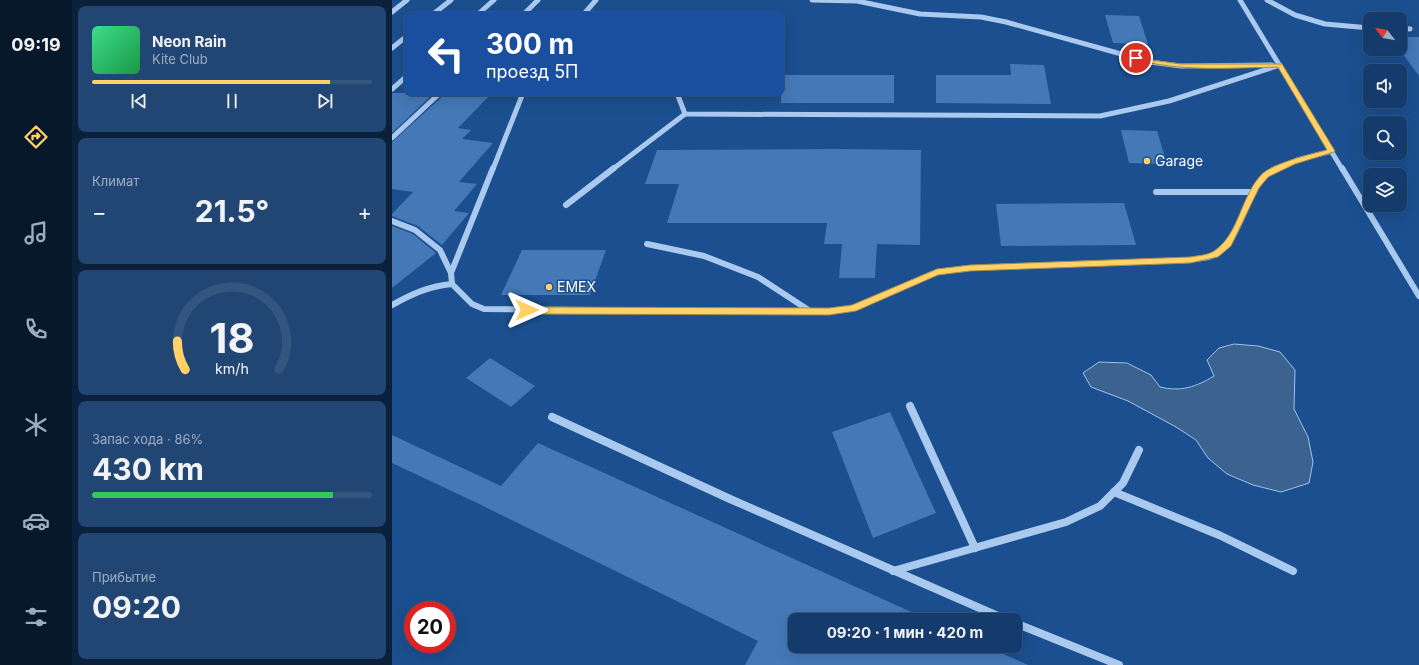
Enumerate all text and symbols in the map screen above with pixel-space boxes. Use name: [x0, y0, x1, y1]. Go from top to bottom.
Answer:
north arrow: [1363, 12, 1407, 56]
map controls: [1363, 12, 1407, 212]
text: 300 m: [486, 27, 574, 61]
icon: left: [420, 28, 472, 80]
text: Neon Rain: [152, 32, 226, 51]
text: 09:19: [11, 34, 61, 55]
pin: [1119, 41, 1153, 75]
icon: arrive: [1125, 47, 1147, 69]
text: Kite Club: [152, 51, 208, 67]
text: проезд 5П: [486, 61, 578, 82]
button: sound: [1363, 64, 1407, 108]
icon: previous: [128, 90, 150, 112]
icon: pause: [221, 90, 243, 112]
icon: next: [314, 90, 336, 112]
button: search: [1363, 116, 1407, 160]
icon: directions: [22, 123, 50, 151]
place label: Garage: [1155, 152, 1203, 169]
marker: Garage: [1142, 156, 1152, 166]
button: layers: [1363, 168, 1407, 212]
text: Климат: [92, 173, 139, 189]
text: 21.5°: [195, 193, 269, 229]
text: −: [92, 199, 107, 225]
text: +: [357, 199, 372, 225]
icon: music: [22, 219, 50, 247]
place label: EMEX: [557, 278, 596, 295]
marker: EMEX: [544, 282, 554, 292]
position arrow: [506, 289, 548, 331]
text: 18: [209, 313, 255, 363]
icon: phone: [22, 315, 50, 343]
text: km/h: [215, 360, 249, 377]
icon: climate: [22, 411, 50, 439]
text: Запас хода · 86%: [92, 431, 203, 447]
text: 430 km: [92, 451, 204, 487]
icon: car: [22, 507, 50, 535]
text: Прибытие: [92, 569, 156, 585]
text: 09:20: [92, 589, 181, 625]
speed limit sign: 20: [404, 601, 456, 653]
icon: filters: [22, 603, 50, 631]
text: 09:20 · 1 мин · 420 m: [827, 623, 983, 642]

